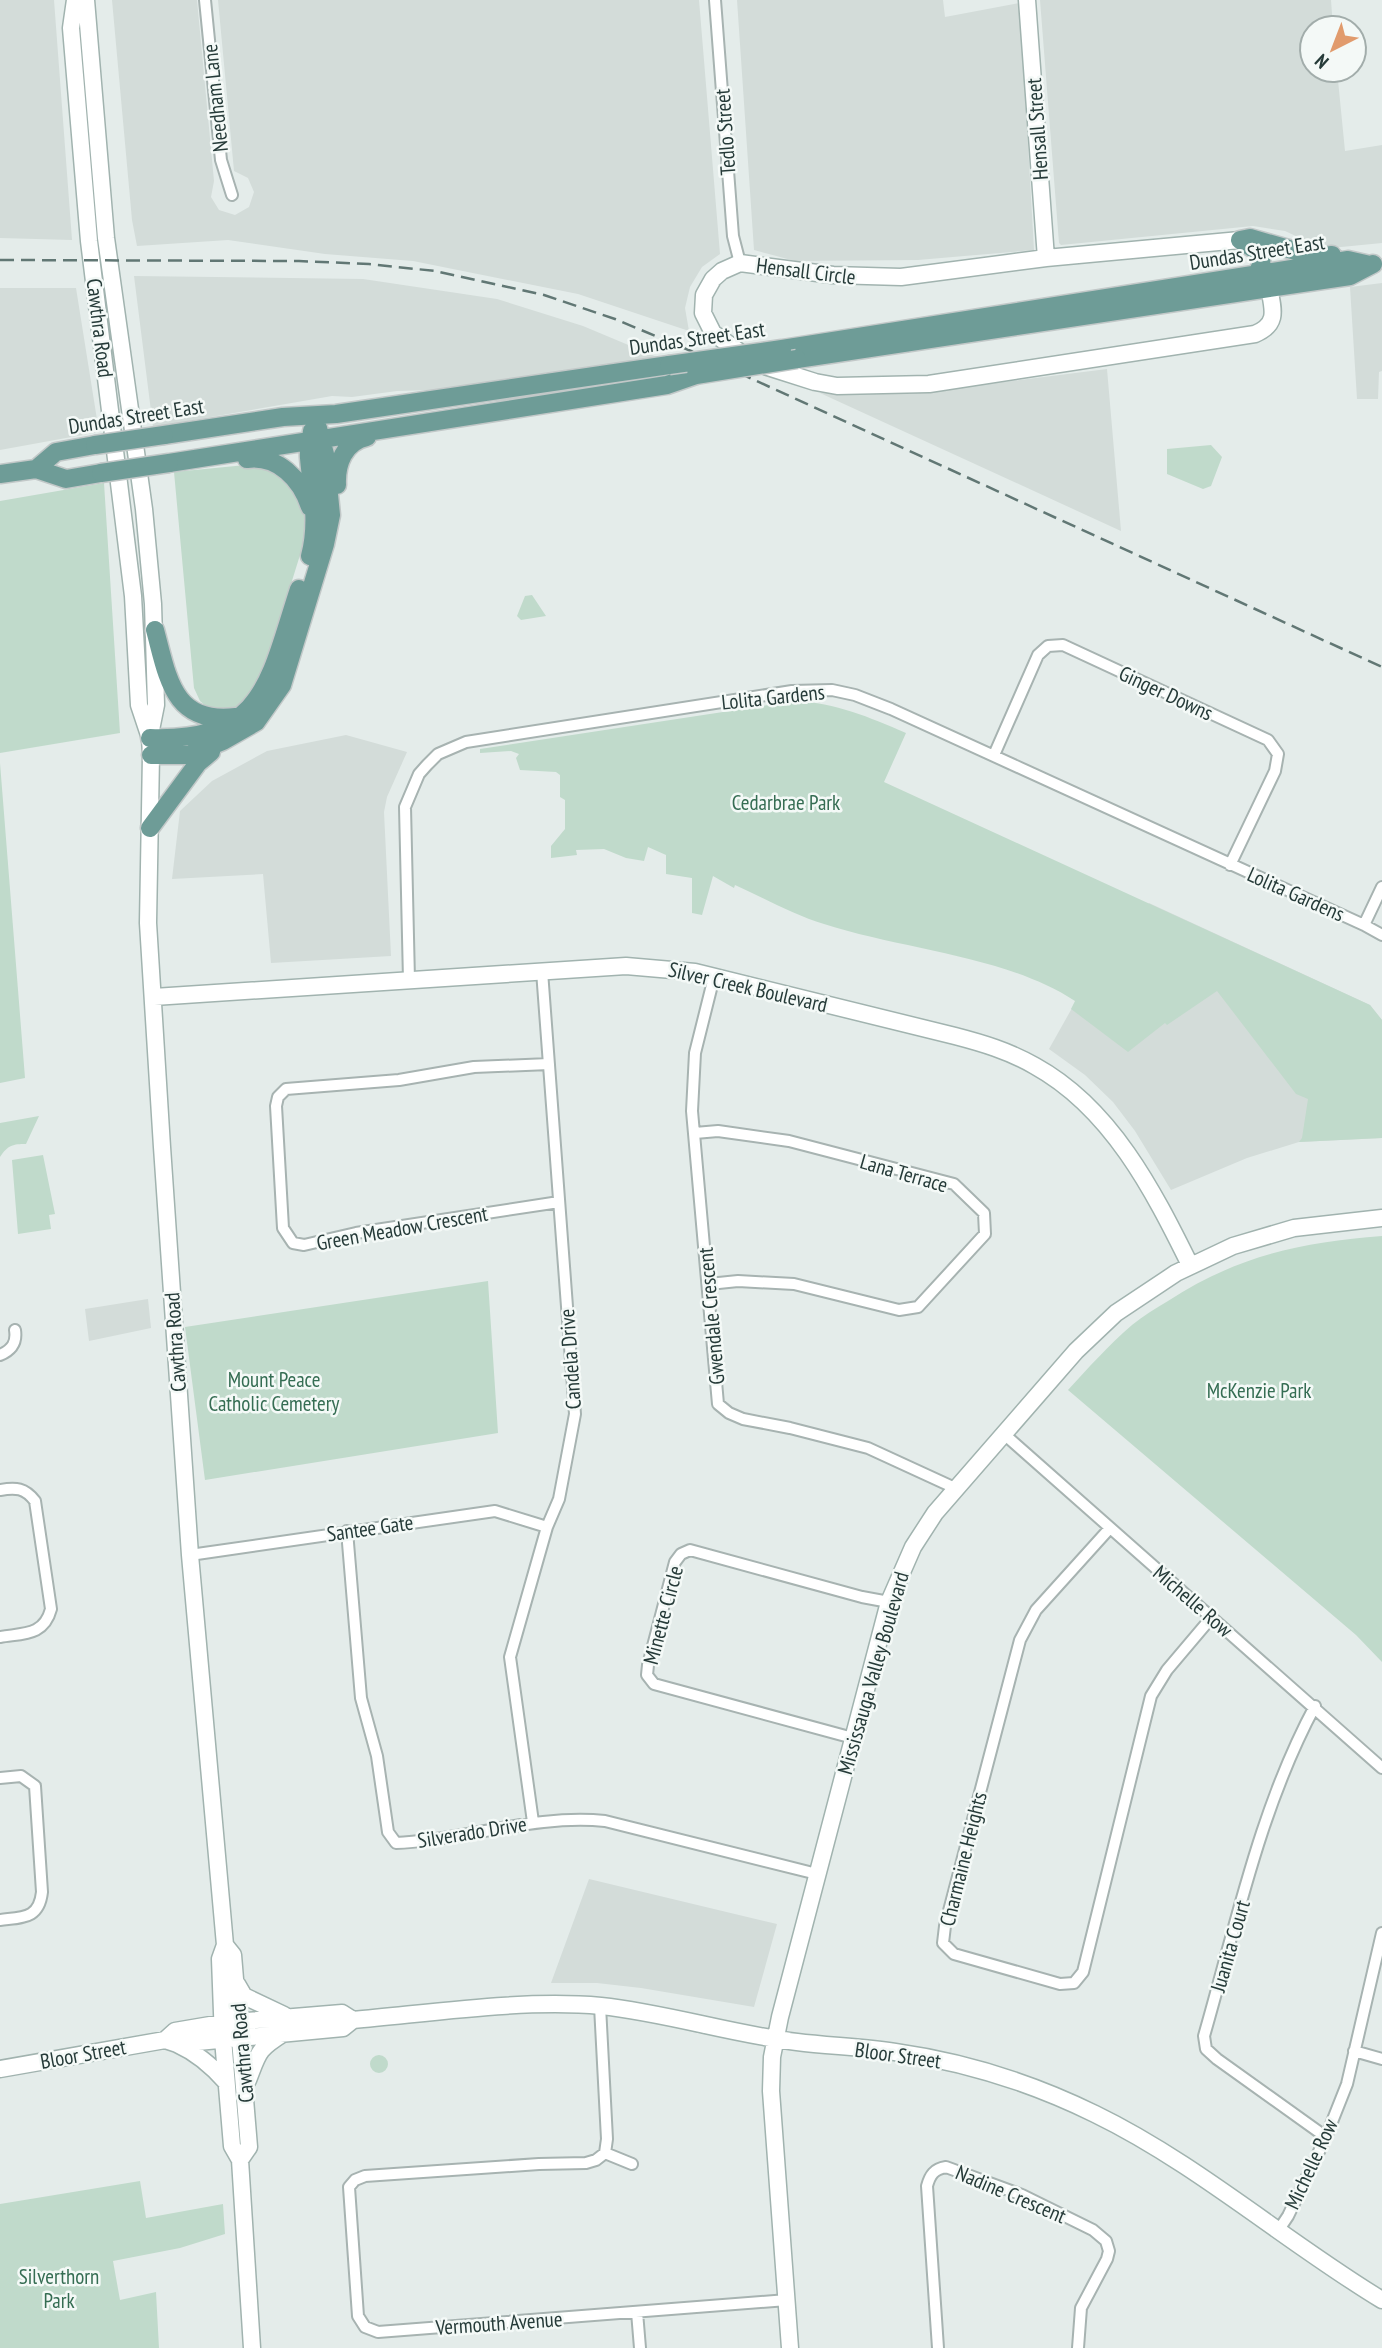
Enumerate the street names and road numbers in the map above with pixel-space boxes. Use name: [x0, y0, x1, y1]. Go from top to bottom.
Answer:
street label: Needham Lane: [196, 43, 234, 153]
street label: Hensall Street: [1020, 77, 1054, 181]
street label: Tedlo Street: [708, 88, 741, 176]
street label: Dundas Street East: [1187, 228, 1327, 276]
street label: Hensall Circle: [755, 252, 857, 290]
street label: Cawthra Road: [81, 277, 119, 379]
street label: Dundas Street East: [627, 315, 767, 361]
street label: Dundas Street East: [66, 392, 206, 440]
street label: Ginger Downs: [1115, 659, 1217, 727]
street label: Lolita Gardens: [720, 678, 826, 716]
street label: Lolita Gardens: [1243, 861, 1349, 927]
street label: Silver Creek Boulevard: [666, 956, 830, 1018]
street label: Lana Terrace: [857, 1148, 951, 1198]
street label: Green Meadow Crescent: [314, 1200, 490, 1256]
street label: Gwendale Crescent: [692, 1246, 730, 1386]
street label: Cawthra Road: [158, 1291, 192, 1393]
street label: Candela Drive: [553, 1308, 587, 1410]
street label: Santee Gate: [325, 1509, 415, 1547]
street label: Michelle Row: [1148, 1559, 1239, 1643]
street label: Minette Circle: [637, 1563, 689, 1667]
street label: Mississauga Valley Boulevard: [831, 1569, 915, 1777]
street label: Charmaine Heights: [933, 1789, 993, 1929]
street label: Silverado Drive: [415, 1810, 529, 1854]
street label: Juanita Court: [1204, 1897, 1256, 1996]
street label: Cawthra Road: [224, 2002, 260, 2104]
street label: Bloor Street: [38, 2033, 128, 2075]
street label: Bloor Street: [853, 2036, 943, 2074]
street label: Michelle Row: [1278, 2114, 1344, 2214]
street label: Nadine Crescent: [952, 2159, 1070, 2229]
street label: Vermouth Avenue: [434, 2305, 563, 2341]

